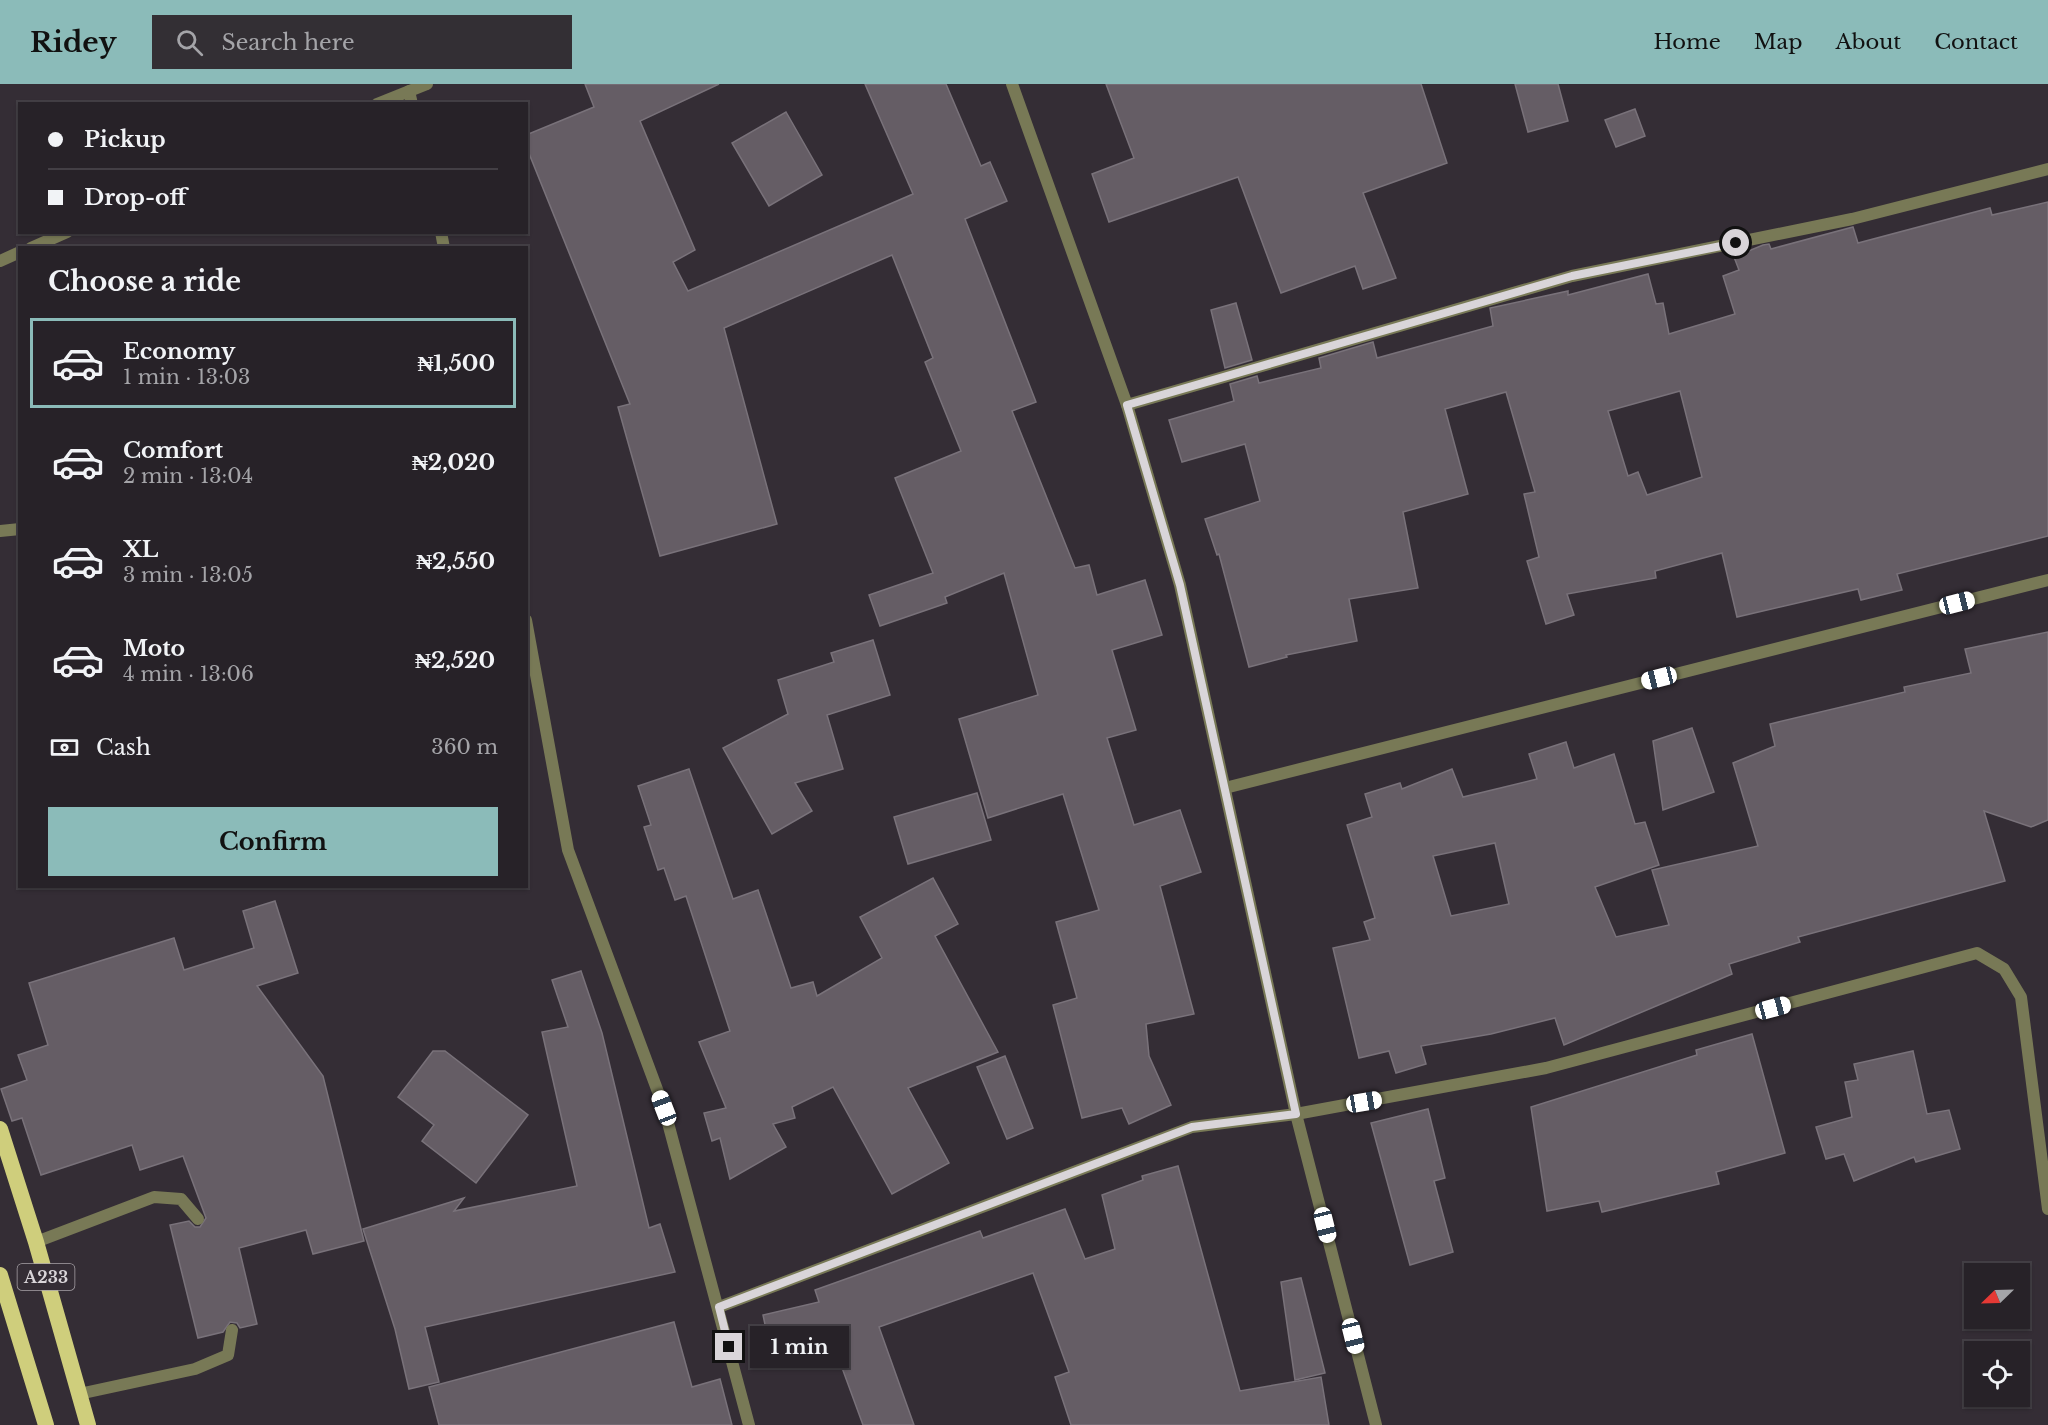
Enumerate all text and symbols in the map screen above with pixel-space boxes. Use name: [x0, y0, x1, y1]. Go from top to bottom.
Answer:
search box: [152, 15, 572, 69]
text: Ridey: [30, 25, 116, 60]
icon: search: [173, 26, 206, 59]
text: Search here: [221, 29, 355, 56]
text: Home: [1654, 29, 1721, 55]
text: Map: [1754, 29, 1802, 55]
text: About: [1835, 29, 1901, 55]
text: Contact: [1934, 29, 2018, 55]
text: Pickup: [84, 126, 166, 153]
text: Drop-off: [84, 184, 186, 211]
route start: [1722, 229, 1749, 256]
text: Choose a ride: [48, 265, 241, 298]
icon: car: [51, 336, 105, 390]
text: Economy: [123, 338, 235, 365]
text: ₦1,500: [417, 350, 495, 377]
text: 1 min · 13:03: [123, 365, 250, 389]
icon: car: [51, 435, 105, 489]
text: Comfort: [123, 437, 223, 464]
text: ₦2,020: [412, 449, 495, 476]
text: 2 min · 13:04: [123, 464, 253, 488]
icon: car: [51, 534, 105, 588]
text: XL: [123, 536, 158, 563]
text: ₦2,550: [416, 548, 495, 575]
text: 3 min · 13:05: [123, 563, 253, 587]
car: [1937, 590, 1977, 616]
icon: car: [51, 633, 105, 687]
text: Moto: [123, 635, 185, 662]
text: ₦2,520: [415, 647, 495, 674]
text: 4 min · 13:06: [123, 662, 254, 686]
car: [1639, 665, 1679, 691]
icon: cash: [48, 731, 81, 764]
text: Cash: [96, 734, 151, 761]
text: 360 m: [431, 735, 498, 759]
button: Confirm: [48, 807, 498, 876]
car: [1753, 995, 1793, 1021]
car: [649, 1088, 679, 1128]
car: [1345, 1090, 1383, 1114]
car: [1312, 1205, 1338, 1245]
north arrow: [1964, 1263, 2030, 1329]
map controls: [1964, 1263, 2030, 1407]
road number: A233: [18, 1264, 74, 1290]
car: [1340, 1316, 1366, 1356]
callout: 1 min: [750, 1326, 849, 1368]
route end: [715, 1333, 742, 1360]
text: 1 min: [771, 1335, 828, 1359]
button: locate: [1964, 1341, 2030, 1407]

